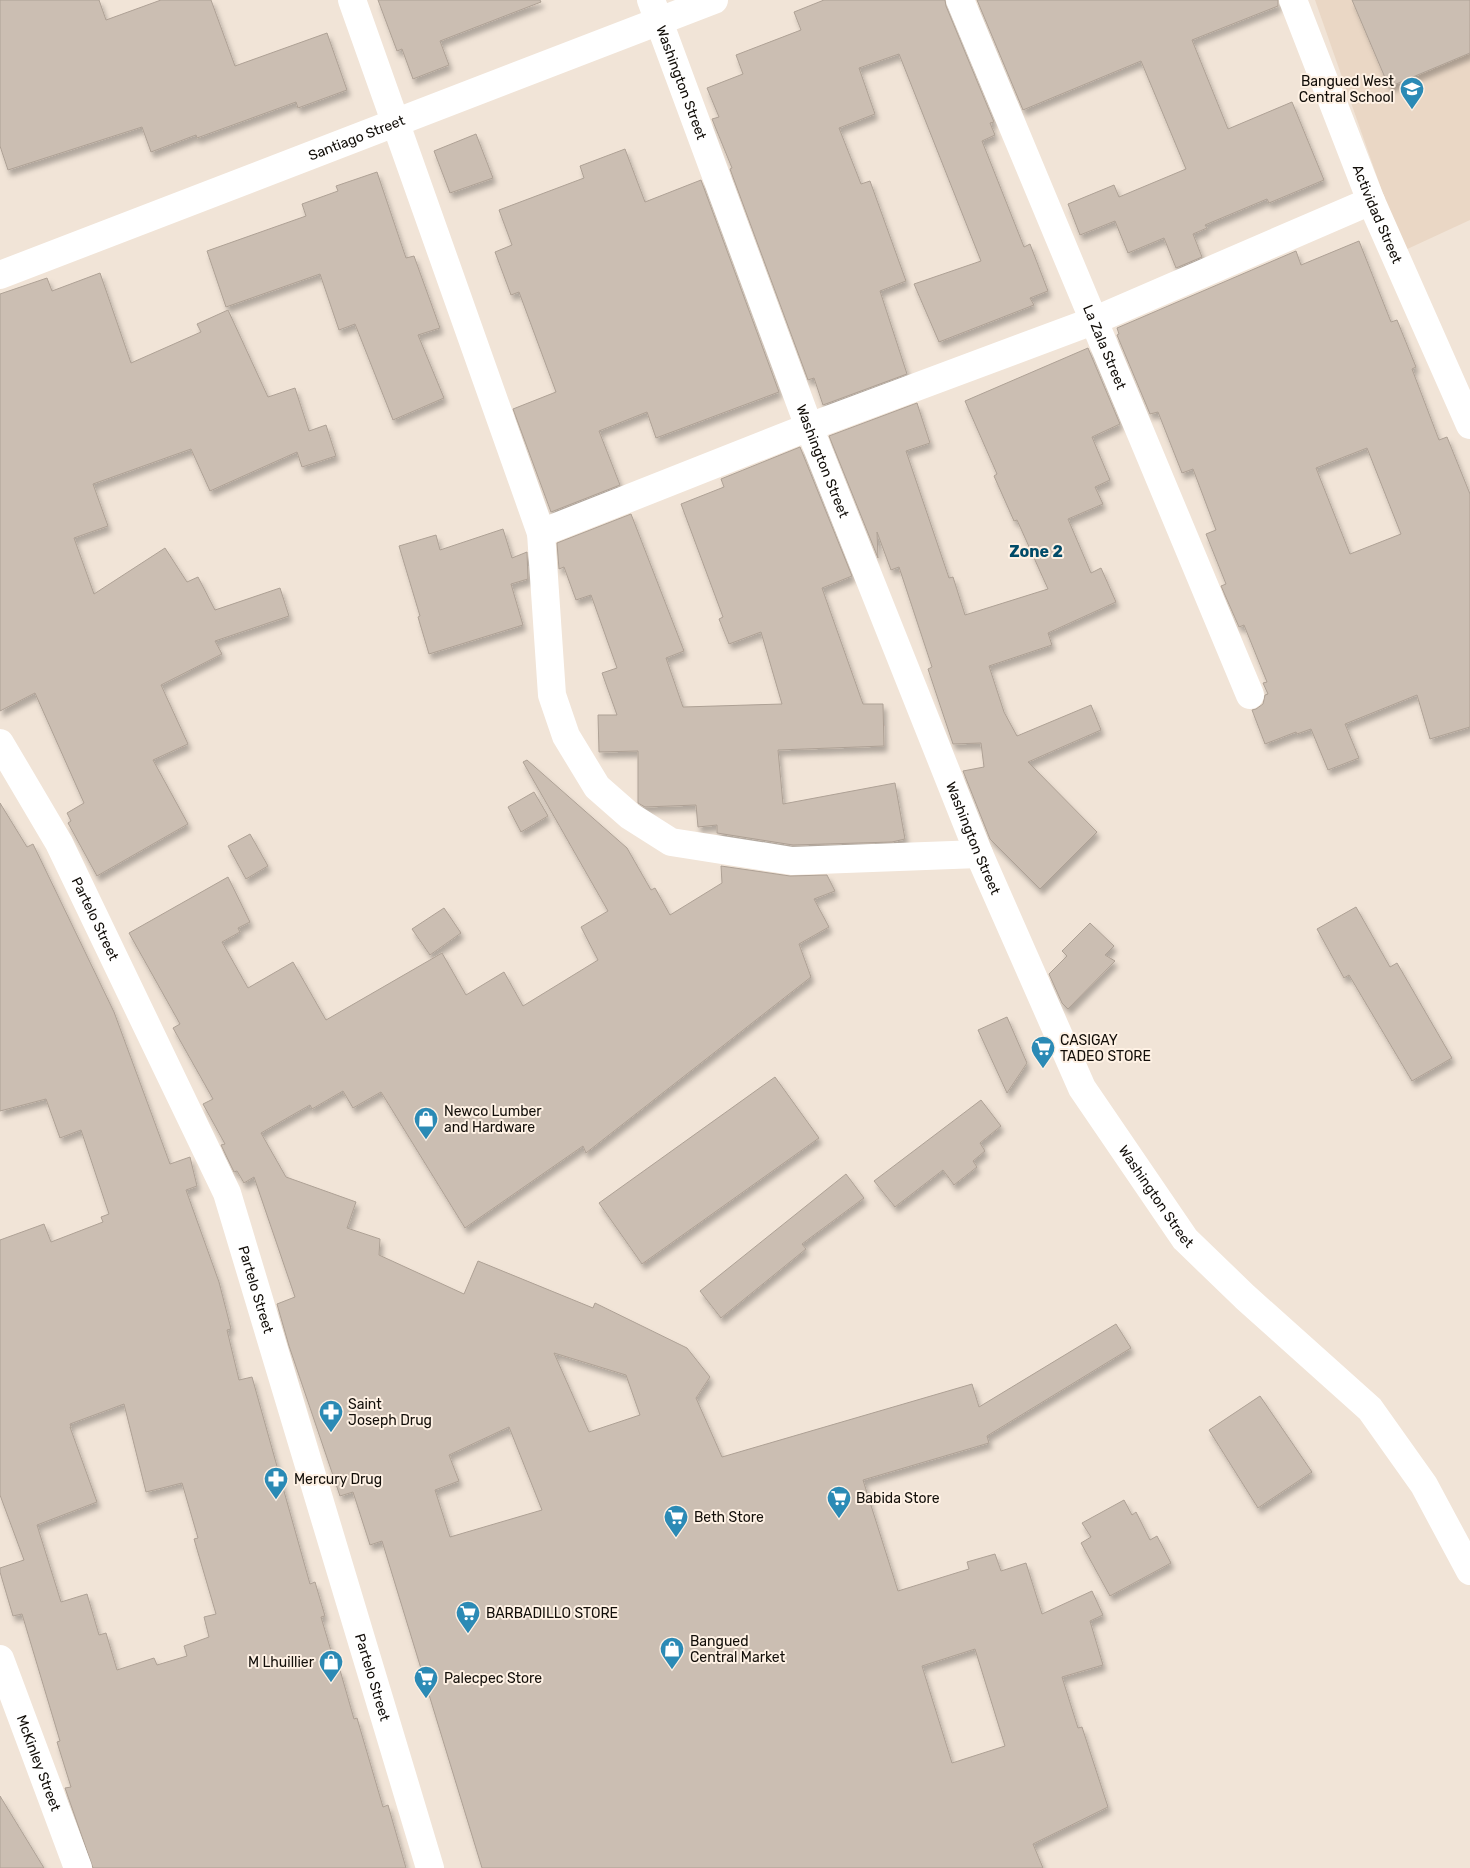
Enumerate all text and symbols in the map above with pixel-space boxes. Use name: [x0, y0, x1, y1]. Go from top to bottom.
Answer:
street label: Washington Street: [653, 23, 711, 142]
place label: Bangued West Central School: [1299, 73, 1395, 106]
school or university icon: Bangued West Central School: [1399, 76, 1425, 110]
street label: Santiago Street: [306, 111, 408, 164]
street label: Actividad Street: [1349, 162, 1406, 266]
street label: La Zala Street: [1080, 302, 1130, 392]
street label: Washington Street: [793, 402, 853, 521]
district label: Zone 2: [1009, 542, 1063, 561]
street label: Washington Street: [943, 779, 1004, 898]
street label: Partelo Street: [68, 874, 123, 964]
place label: CASIGAY TADEO STORE: [1060, 1032, 1151, 1065]
supermarket icon: CASIGAY TADEO STORE: [1030, 1035, 1056, 1069]
place label: Newco Lumber and Hardware: [444, 1103, 542, 1136]
shop icon: Newco Lumber and Hardware: [413, 1106, 439, 1140]
street label: Washington Street: [1115, 1142, 1198, 1252]
street label: Partelo Street: [235, 1244, 277, 1336]
place label: Saint Joseph Drug: [348, 1396, 432, 1429]
pharmacy icon: Saint Joseph Drug: [318, 1399, 344, 1433]
pharmacy icon: Mercury Drug: [263, 1466, 289, 1500]
place label: Mercury Drug: [294, 1471, 382, 1488]
supermarket icon: Babida Store: [826, 1485, 852, 1519]
place label: Babida Store: [856, 1490, 940, 1507]
supermarket icon: Beth Store: [663, 1504, 689, 1538]
place label: Beth Store: [694, 1509, 764, 1526]
supermarket icon: BARBADILLO STORE: [455, 1600, 481, 1634]
place label: BARBADILLO STORE: [486, 1605, 618, 1622]
street label: Partelo Street: [351, 1631, 394, 1724]
place label: Bangued Central Market: [690, 1633, 786, 1666]
shop icon: Bangued Central Market: [659, 1636, 685, 1670]
shop icon: M Lhuillier: [318, 1649, 344, 1683]
place label: M Lhuillier: [248, 1654, 315, 1671]
supermarket icon: Palecpec Store: [413, 1665, 439, 1699]
place label: Palecpec Store: [444, 1670, 542, 1687]
street label: McKinley Street: [13, 1712, 65, 1814]

